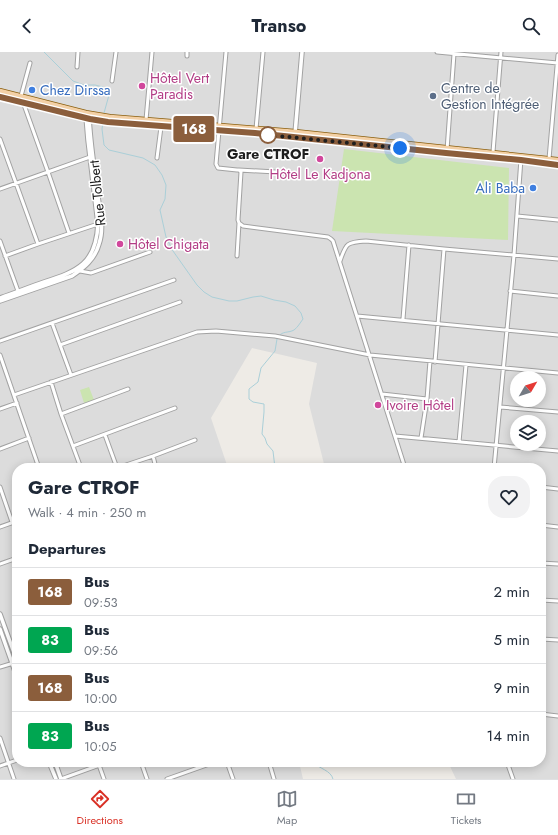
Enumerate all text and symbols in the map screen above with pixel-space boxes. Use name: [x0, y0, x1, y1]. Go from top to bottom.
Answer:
text: Transo: [252, 13, 306, 39]
icon: back: [16, 15, 38, 37]
icon: search: [520, 15, 542, 37]
place label: Hôtel Vert Paradis: [150, 68, 210, 104]
place label: Centre de Gestion Intégrée: [441, 78, 539, 114]
place label: Chez Dirssa: [40, 80, 111, 100]
marker: Hôtel Vert Paradis: [137, 81, 147, 91]
marker: Chez Dirssa: [27, 85, 37, 95]
marker: Centre de Gestion Intégrée: [428, 91, 438, 101]
line badge: 168: [171, 116, 217, 142]
text: 168: [181, 119, 207, 139]
marker: Gare CTROF: [259, 126, 277, 144]
your location: [390, 138, 410, 158]
place label: Gare CTROF: [227, 144, 309, 164]
marker: Hôtel Le Kadjona: [315, 154, 325, 164]
street label: Rue Tolbert: [84, 159, 110, 227]
place label: Hôtel Le Kadjona: [269, 164, 371, 184]
place label: Ali Baba: [475, 178, 525, 198]
marker: Ali Baba: [528, 183, 538, 193]
place label: Hôtel Chigata: [128, 234, 209, 254]
marker: Hôtel Chigata: [115, 239, 125, 249]
north arrow: [510, 371, 546, 407]
map controls: [510, 371, 546, 451]
place label: Ivoire Hôtel: [386, 395, 454, 415]
marker: Ivoire Hôtel: [373, 400, 383, 410]
button: layers: [510, 415, 546, 451]
text: Gare CTROF: [28, 474, 140, 501]
button: heart: [488, 476, 530, 518]
text: Walk · 4 min · 250 m: [28, 503, 146, 522]
text: Departures: [28, 538, 106, 560]
text: Bus: [84, 571, 109, 593]
text: 2 min: [493, 581, 530, 603]
text: 168: [37, 582, 63, 602]
text: 09:53: [84, 593, 118, 612]
text: Bus: [84, 619, 109, 641]
text: 5 min: [494, 629, 530, 651]
text: 83: [41, 630, 59, 650]
text: 09:56: [84, 641, 118, 660]
text: Bus: [84, 667, 109, 689]
text: 9 min: [493, 677, 530, 699]
text: 168: [37, 678, 63, 698]
text: 10:00: [84, 689, 117, 708]
text: Bus: [84, 715, 109, 737]
text: 14 min: [487, 725, 530, 747]
text: 83: [41, 726, 59, 746]
text: 10:05: [84, 737, 117, 756]
tab: Directions: [76, 788, 123, 828]
tab: Map: [276, 788, 298, 828]
tab: Tickets: [451, 788, 482, 828]

